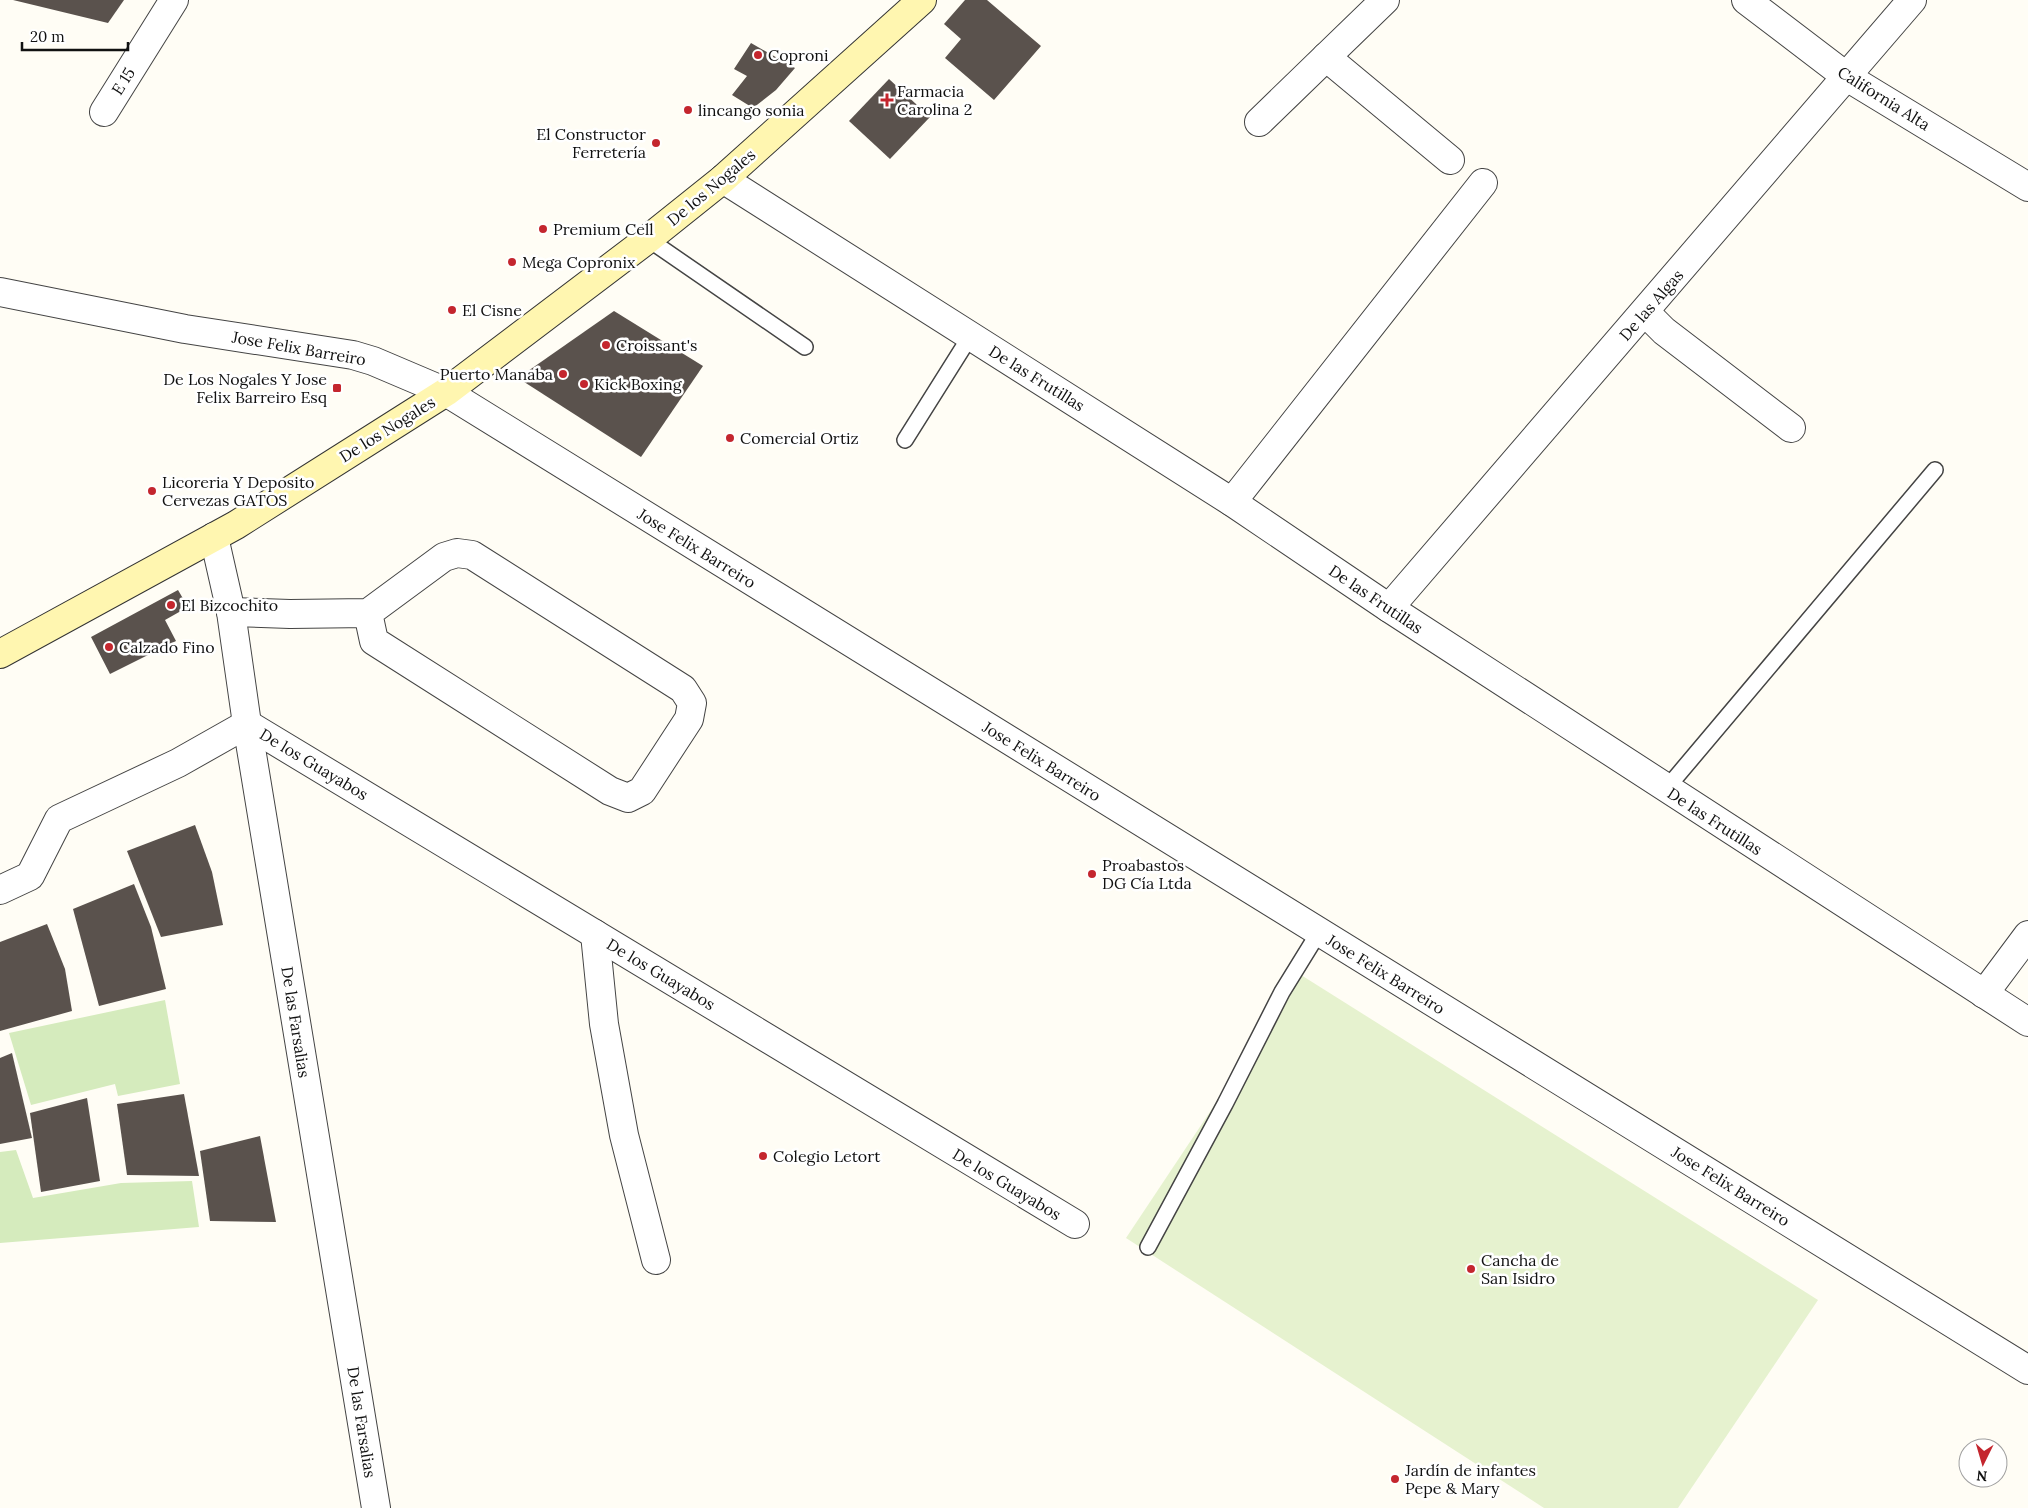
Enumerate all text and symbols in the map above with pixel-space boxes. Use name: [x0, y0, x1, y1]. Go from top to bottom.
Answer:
scale bar: [22, 20, 129, 52]
text: 20 m: [30, 27, 65, 46]
place label: Coproni: [768, 45, 828, 65]
marker: Coproni: [752, 49, 764, 61]
street label: California Alta: [1834, 62, 1934, 134]
street label: E 15: [107, 64, 139, 98]
place label: Farmacia Carolina 2: [897, 81, 972, 119]
marker: Farmacia Carolina 2: [881, 94, 893, 106]
place label: lincango sonia: [698, 100, 805, 120]
marker: lincango sonia: [682, 104, 694, 116]
place label: El Constructor Ferretería: [536, 124, 646, 162]
marker: El Constructor Ferretería: [650, 137, 662, 149]
street label: De los Nogales: [663, 144, 759, 230]
place label: Premium Cell: [553, 219, 654, 239]
marker: Premium Cell: [537, 223, 549, 235]
place label: Mega Copronix: [522, 252, 636, 272]
marker: Mega Copronix: [506, 256, 518, 268]
street label: De las Algas: [1615, 265, 1687, 345]
place label: El Cisne: [462, 300, 522, 320]
marker: El Cisne: [446, 304, 458, 316]
street label: Jose Felix Barreiro: [230, 326, 367, 370]
place label: Croissant's: [616, 335, 697, 355]
marker: Croissant's: [600, 339, 612, 351]
street label: De las Frutillas: [985, 341, 1089, 415]
place label: Puerto Manaba: [440, 364, 553, 384]
marker: Puerto Manaba: [557, 368, 569, 380]
place label: De Los Nogales Y Jose Felix Barreiro Esq: [163, 369, 327, 407]
place label: Kick Boxing: [594, 374, 683, 394]
marker: Kick Boxing: [578, 378, 590, 390]
marker: De Los Nogales Y Jose Felix Barreiro Esq: [331, 382, 343, 394]
street label: De los Nogales: [335, 392, 439, 466]
place label: Comercial Ortiz: [740, 428, 859, 448]
marker: Comercial Ortiz: [724, 432, 736, 444]
place label: Licoreria Y Deposito Cervezas GATOS: [162, 472, 314, 510]
marker: Licoreria Y Deposito Cervezas GATOS: [146, 485, 158, 497]
street label: Jose Felix Barreiro: [633, 503, 760, 592]
street label: De las Frutillas: [1325, 560, 1427, 638]
place label: El Bizcochito: [181, 595, 278, 615]
marker: El Bizcochito: [165, 599, 177, 611]
place label: Calzado Fino: [119, 637, 215, 657]
marker: Calzado Fino: [103, 641, 115, 653]
street label: Jose Felix Barreiro: [978, 716, 1105, 805]
street label: De los Guayabos: [256, 724, 372, 804]
street label: De las Frutillas: [1664, 783, 1766, 859]
place label: Proabastos DG Cía Ltda: [1102, 855, 1192, 893]
marker: Proabastos DG Cía Ltda: [1086, 868, 1098, 880]
street label: Jose Felix Barreiro: [1322, 929, 1449, 1018]
street label: De los Guayabos: [603, 934, 719, 1014]
street label: De las Farsalias: [277, 965, 315, 1079]
street label: Jose Felix Barreiro: [1667, 1141, 1794, 1230]
street label: De los Guayabos: [949, 1144, 1065, 1224]
place label: Colegio Letort: [773, 1146, 881, 1166]
marker: Colegio Letort: [757, 1150, 769, 1162]
place label: Cancha de San Isidro: [1481, 1250, 1559, 1288]
marker: Cancha de San Isidro: [1465, 1263, 1477, 1275]
street label: De las Farsalias: [343, 1365, 381, 1479]
north arrow: [1958, 1438, 2008, 1488]
place label: Jardín de infantes Pepe & Mary: [1404, 1460, 1536, 1498]
text: N: [1976, 1466, 1988, 1485]
marker: Jardín de infantes Pepe & Mary: [1389, 1473, 1401, 1485]

